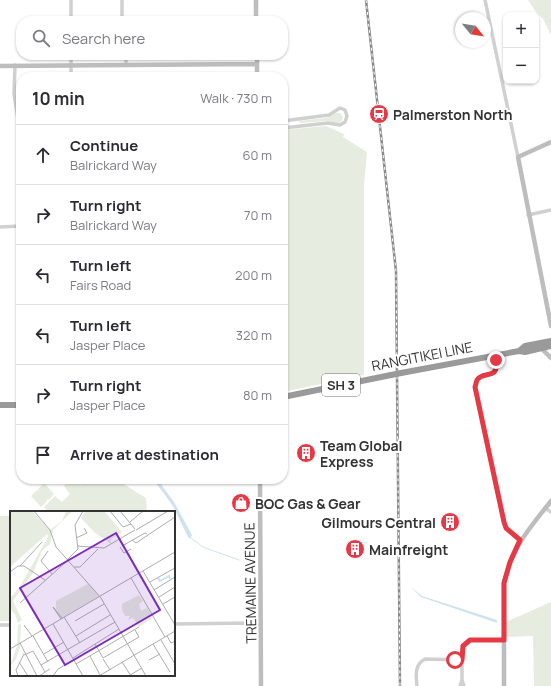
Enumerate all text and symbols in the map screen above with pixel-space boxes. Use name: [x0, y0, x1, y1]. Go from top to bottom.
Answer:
north arrow: [455, 12, 491, 48]
map controls: [503, 12, 539, 84]
button: +: [503, 12, 539, 48]
search box: [16, 16, 288, 60]
icon: search: [30, 27, 52, 49]
text: Search here: [62, 28, 145, 49]
button: −: [503, 48, 539, 84]
text: 10 min: [32, 87, 85, 110]
text: Walk · 730 m: [200, 89, 272, 107]
station icon: Palmerston North: [368, 103, 390, 125]
place label: Palmerston North: [393, 105, 513, 124]
text: Continue: [70, 135, 138, 156]
icon: ahead: [32, 144, 54, 166]
text: 60 m: [242, 146, 272, 164]
text: Balrickard Way: [70, 156, 157, 174]
text: Turn right: [70, 195, 141, 216]
icon: right: [32, 204, 54, 226]
text: 70 m: [244, 206, 272, 224]
text: Balrickard Way: [70, 216, 157, 234]
text: Turn left: [70, 255, 132, 276]
icon: left: [32, 264, 54, 286]
text: 200 m: [235, 266, 272, 284]
text: Fairs Road: [70, 276, 131, 294]
text: Turn left: [70, 315, 132, 336]
icon: left: [32, 324, 54, 346]
text: 320 m: [236, 326, 272, 344]
text: Jasper Place: [70, 336, 145, 354]
street label: RANGITIKEI LINE: [370, 337, 474, 375]
route end: [487, 351, 505, 369]
road number: SH 3: [322, 374, 360, 396]
text: Turn right: [70, 375, 141, 396]
icon: right: [32, 384, 54, 406]
text: 80 m: [243, 386, 272, 404]
text: Jasper Place: [70, 396, 145, 414]
place label: Team Global Express: [320, 436, 403, 471]
building icon: Team Global Express: [295, 442, 317, 464]
icon: arrive: [32, 444, 54, 466]
text: Arrive at destination: [70, 444, 219, 465]
shop icon: BOC Gas & Gear: [230, 492, 252, 514]
place label: BOC Gas & Gear: [255, 494, 361, 513]
inset map: [10, 511, 175, 676]
building icon: Gilmours Central: [439, 511, 461, 533]
place label: Gilmours Central: [322, 513, 436, 532]
street label: TREMAINE AVENUE: [239, 522, 261, 644]
building icon: Mainfreight: [344, 538, 366, 560]
place label: Mainfreight: [369, 540, 448, 559]
route start: [446, 651, 464, 669]

